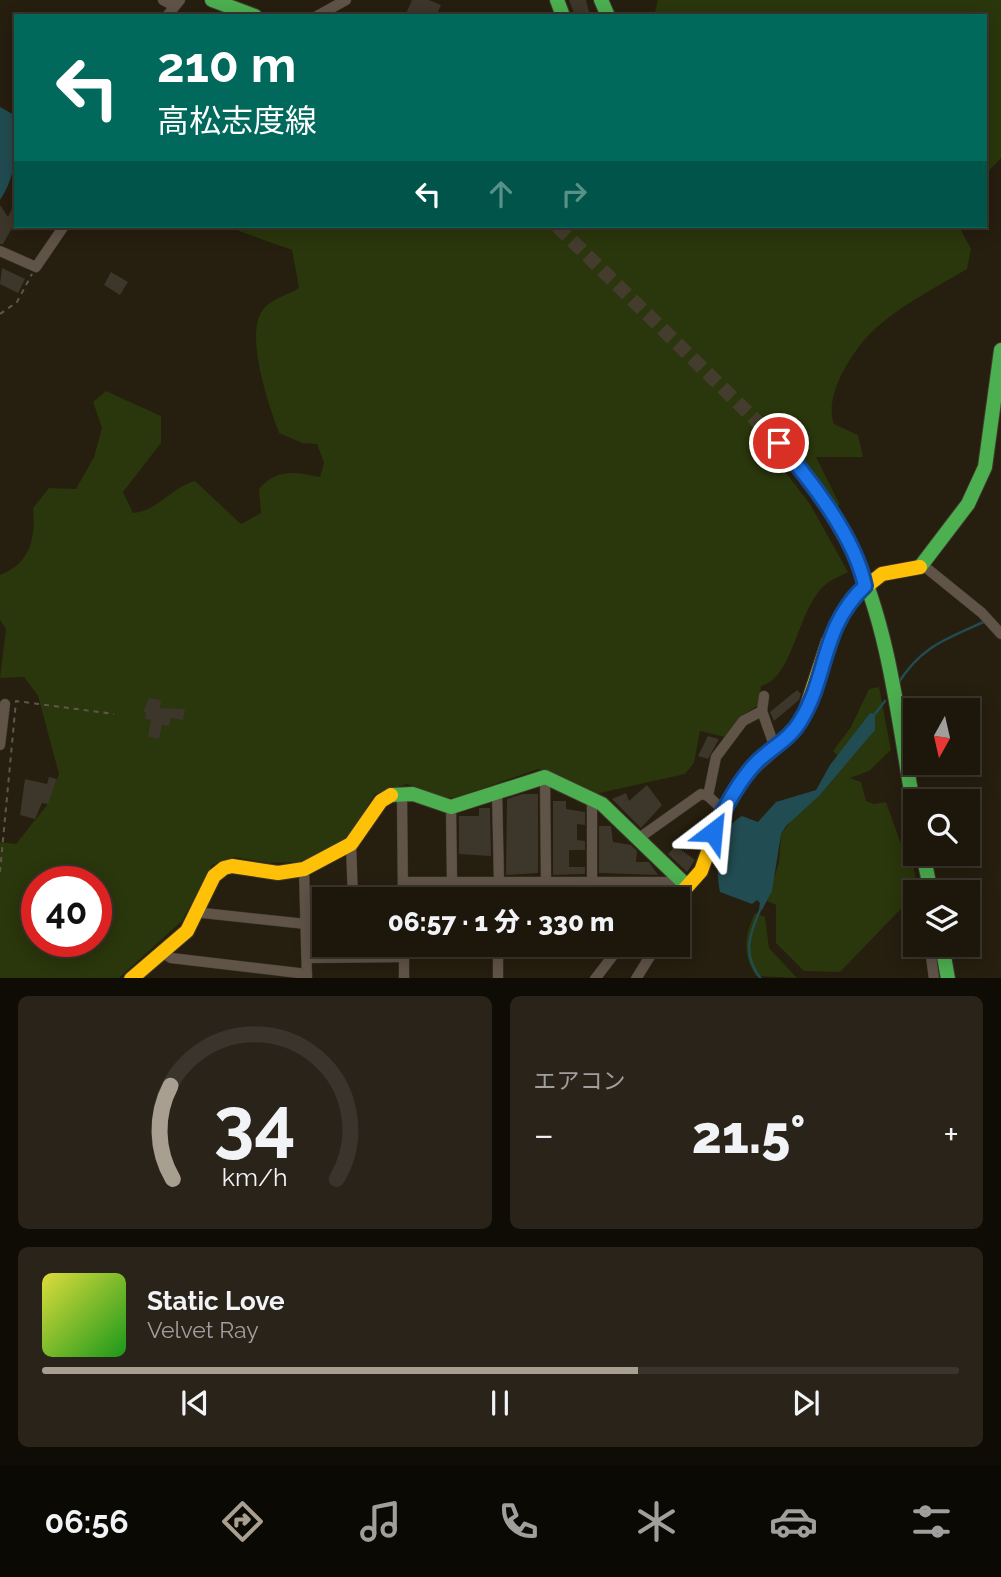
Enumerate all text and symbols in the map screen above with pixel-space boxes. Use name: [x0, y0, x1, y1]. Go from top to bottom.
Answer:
text: 210 m: [157, 36, 296, 93]
icon: left: [42, 42, 133, 133]
text: 高松志度線: [157, 102, 317, 139]
icon: left: [409, 175, 447, 213]
icon: ahead: [482, 175, 520, 213]
icon: right: [555, 175, 593, 213]
pin: [749, 413, 809, 473]
icon: arrive: [760, 424, 798, 462]
north arrow: [903, 698, 980, 775]
map controls: [903, 698, 980, 957]
button: search: [903, 789, 980, 866]
position arrow: [676, 795, 750, 869]
speed limit sign: 40: [21, 866, 112, 957]
button: layers: [903, 880, 980, 957]
text: 06:57 · 1 分 · 330 m: [388, 907, 614, 937]
text: エアコン: [534, 1067, 626, 1094]
text: 34: [214, 1081, 296, 1166]
text: 21.5°: [692, 1104, 805, 1165]
text: −: [534, 1112, 554, 1157]
text: +: [943, 1112, 959, 1157]
text: km/h: [222, 1161, 288, 1191]
text: Static Love: [147, 1286, 285, 1316]
text: Velvet Ray: [147, 1316, 259, 1343]
icon: previous: [176, 1384, 214, 1422]
icon: pause: [481, 1384, 519, 1422]
icon: next: [787, 1384, 825, 1422]
icon: directions: [218, 1497, 267, 1546]
icon: music: [356, 1497, 405, 1546]
icon: phone: [494, 1497, 543, 1546]
icon: climate: [632, 1497, 681, 1546]
icon: car: [769, 1497, 818, 1546]
icon: filters: [907, 1497, 956, 1546]
text: 06:56: [44, 1503, 129, 1540]

